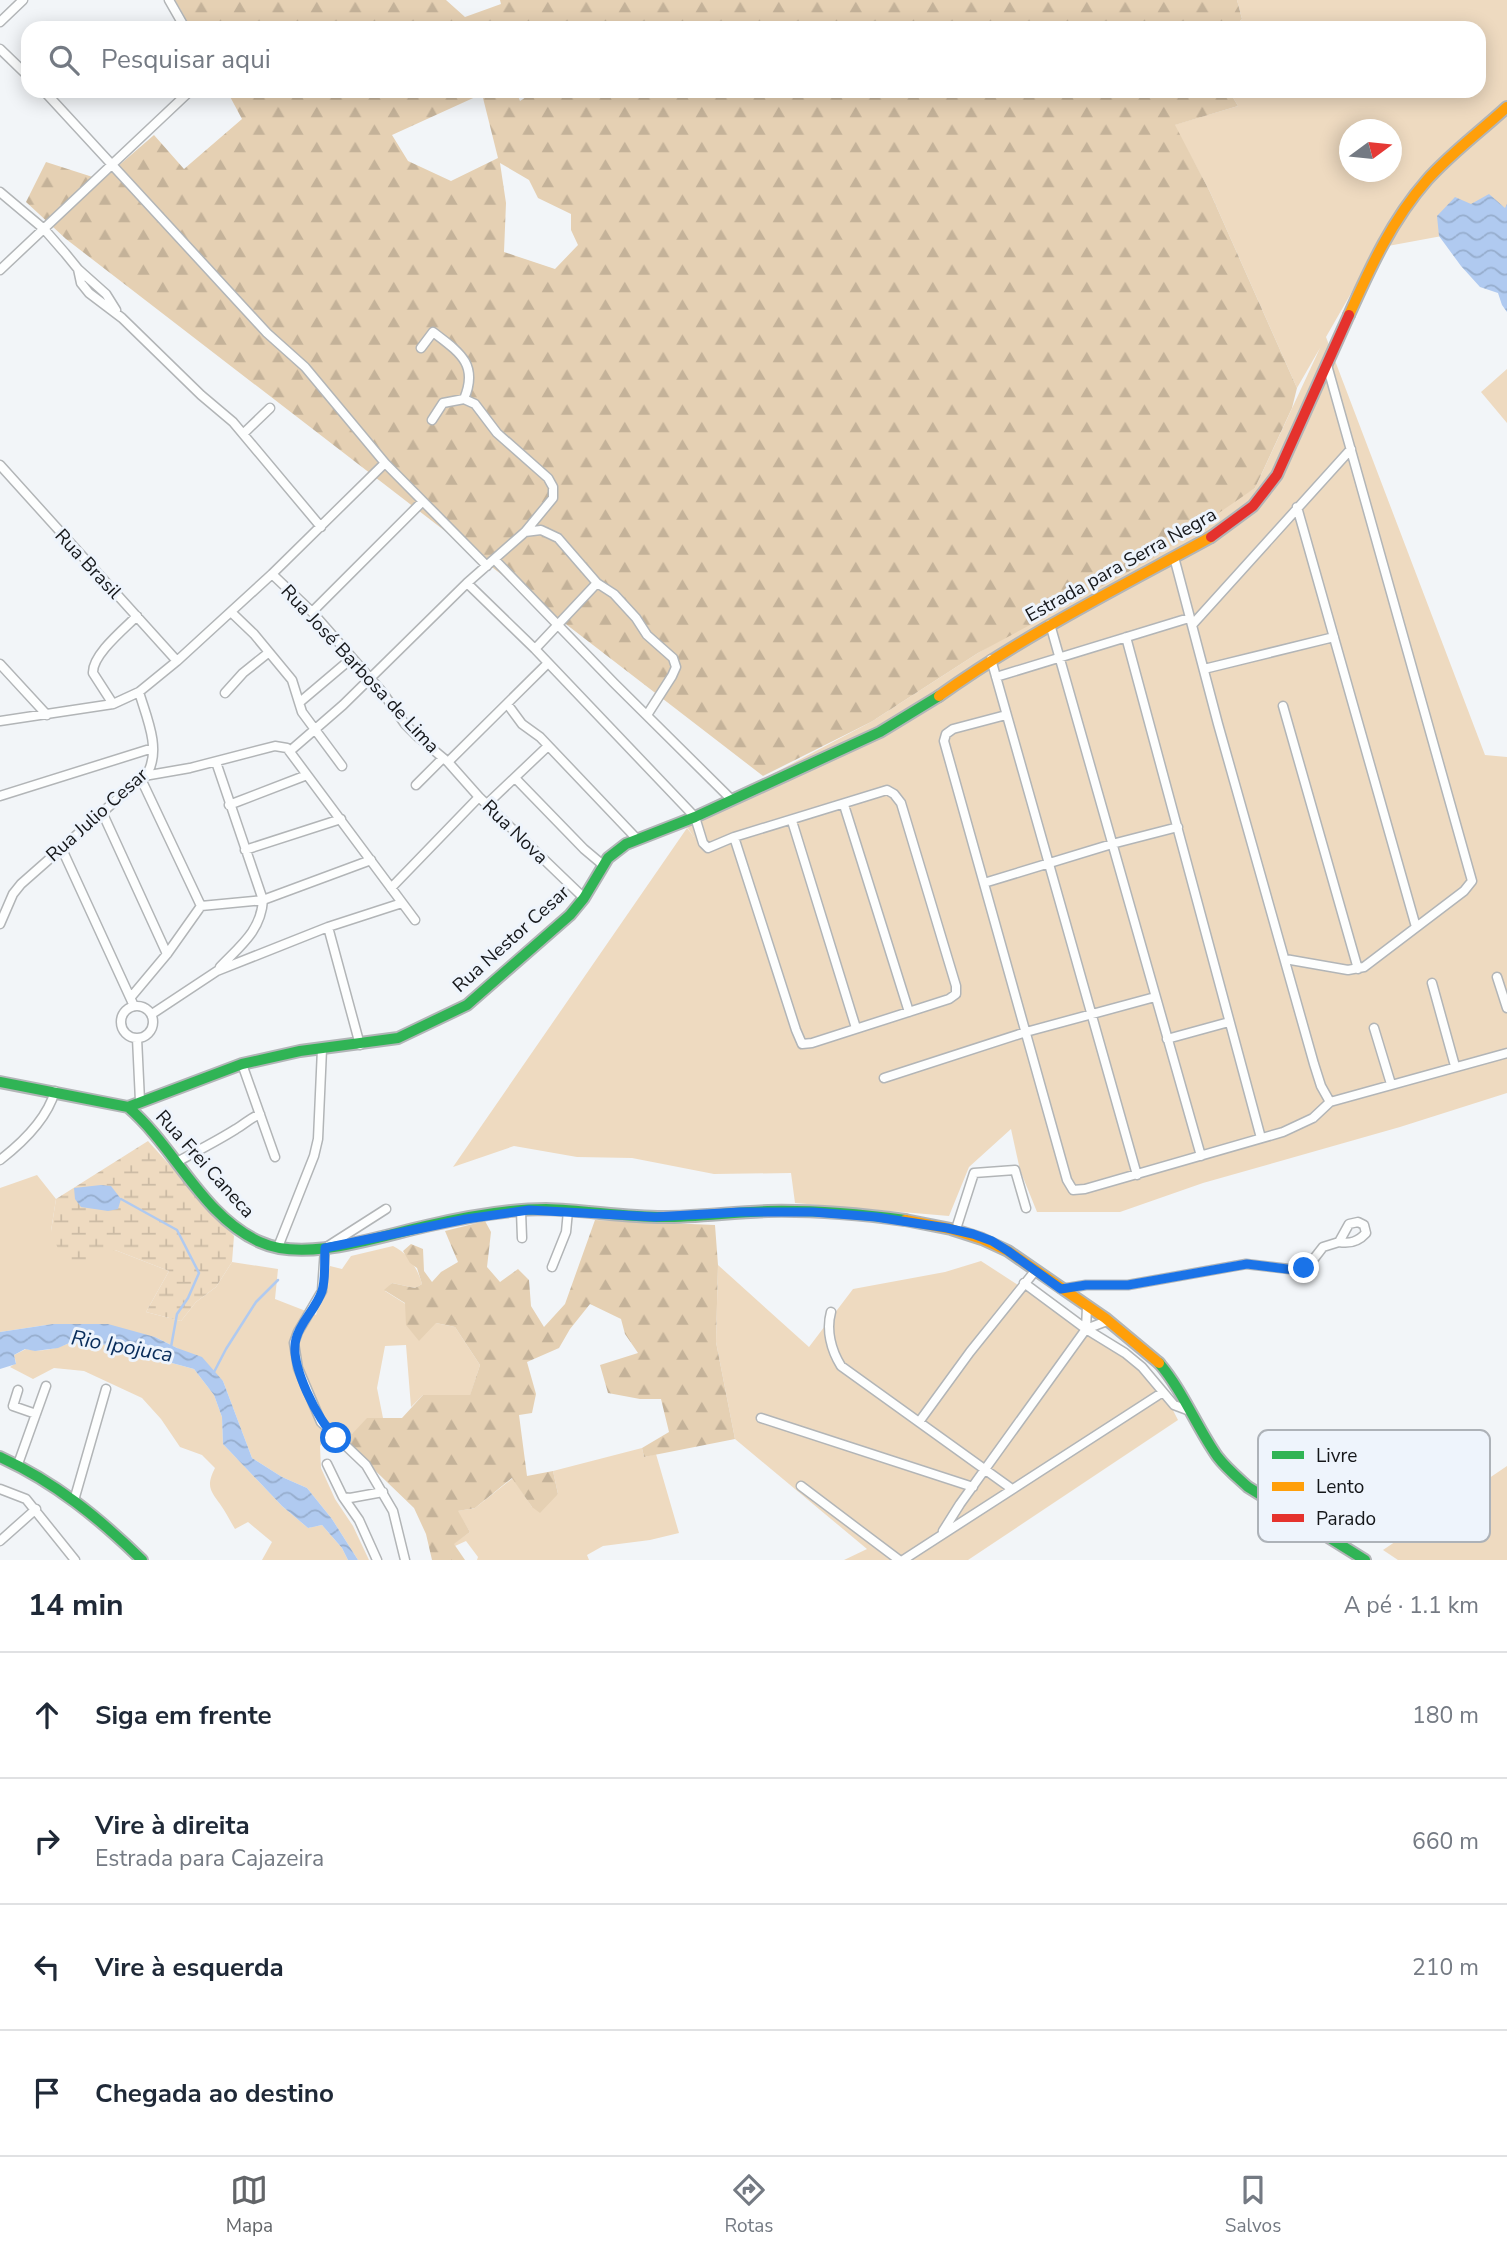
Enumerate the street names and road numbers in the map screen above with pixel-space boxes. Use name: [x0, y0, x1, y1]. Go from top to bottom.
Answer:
street label: Estrada para Serra Negra: [1021, 502, 1221, 628]
street label: Rua Brasil: [49, 523, 127, 605]
street label: Rua José Barbosa de Lima: [275, 579, 445, 759]
street label: Rua Julio Cesar: [40, 762, 154, 868]
street label: Rua Nova: [476, 794, 554, 870]
street label: Rua Nestor Cesar: [447, 880, 575, 998]
street label: Rua Frei Caneca: [150, 1104, 260, 1224]

